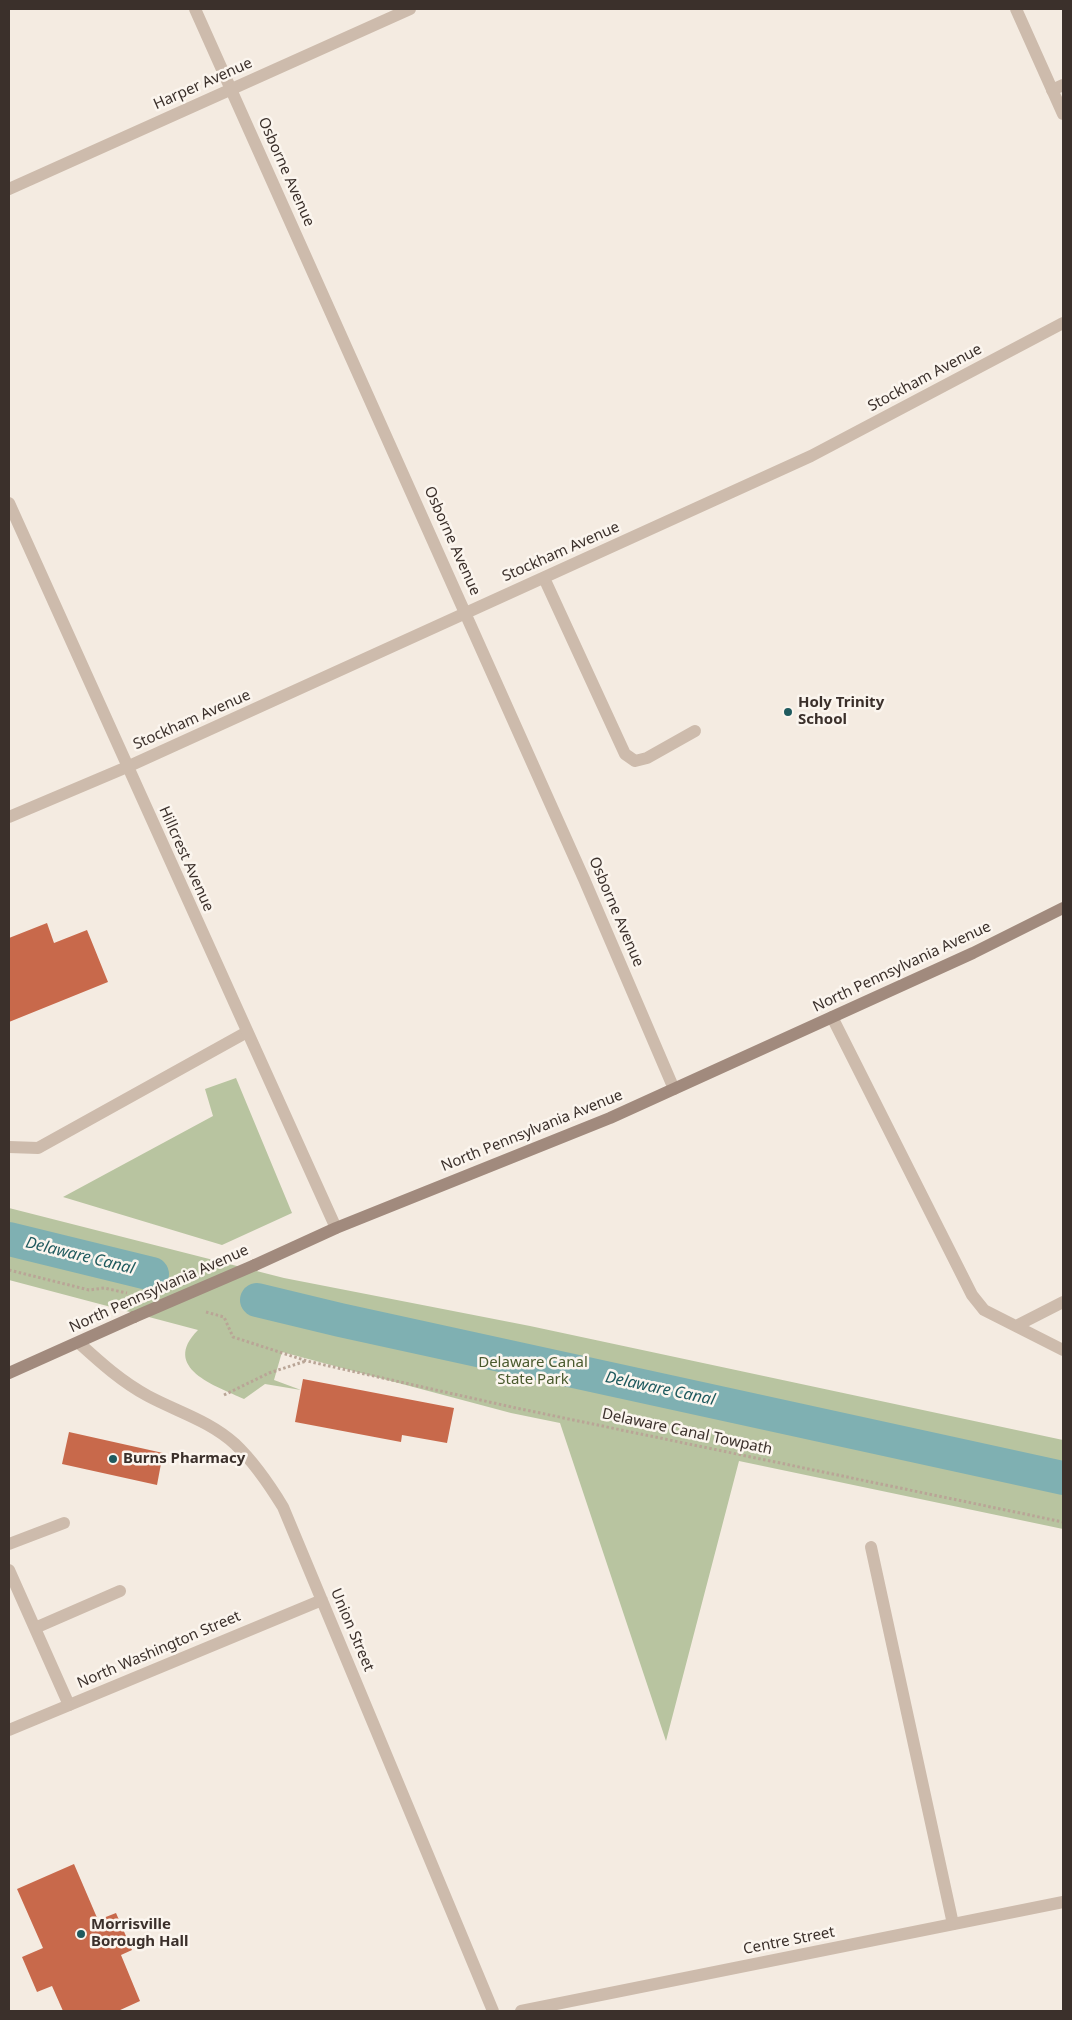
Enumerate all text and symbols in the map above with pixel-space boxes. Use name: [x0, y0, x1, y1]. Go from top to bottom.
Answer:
street label: Harper Avenue: [151, 54, 255, 114]
street label: Osborne Avenue: [254, 115, 318, 229]
street label: Stockham Avenue: [865, 340, 985, 416]
street label: Osborne Avenue: [420, 484, 484, 598]
street label: Stockham Avenue: [500, 518, 622, 586]
street label: Stockham Avenue: [131, 686, 253, 754]
place label: Holy Trinity School: [798, 694, 884, 729]
marker: Holy Trinity School: [782, 706, 794, 718]
street label: Hillcrest Avenue: [155, 804, 217, 914]
street label: Osborne Avenue: [585, 854, 647, 970]
street label: North Pennsylvania Avenue: [810, 918, 994, 1016]
street label: North Pennsylvania Avenue: [439, 1086, 625, 1176]
water label: Delaware Canal: [23, 1233, 137, 1279]
street label: North Pennsylvania Avenue: [67, 1241, 251, 1337]
park label: Delaware Canal State Park: [478, 1354, 588, 1389]
water label: Delaware Canal: [603, 1368, 717, 1410]
street label: Delaware Canal Towpath: [600, 1405, 774, 1459]
place label: Burns Pharmacy: [123, 1450, 245, 1468]
marker: Burns Pharmacy: [107, 1453, 119, 1465]
street label: Union Street: [326, 1586, 378, 1674]
street label: North Washington Street: [75, 1607, 243, 1693]
place label: Morrisville Borough Hall: [91, 1916, 188, 1951]
street label: Centre Street: [742, 1923, 836, 1959]
marker: Morrisville Borough Hall: [75, 1928, 87, 1940]

